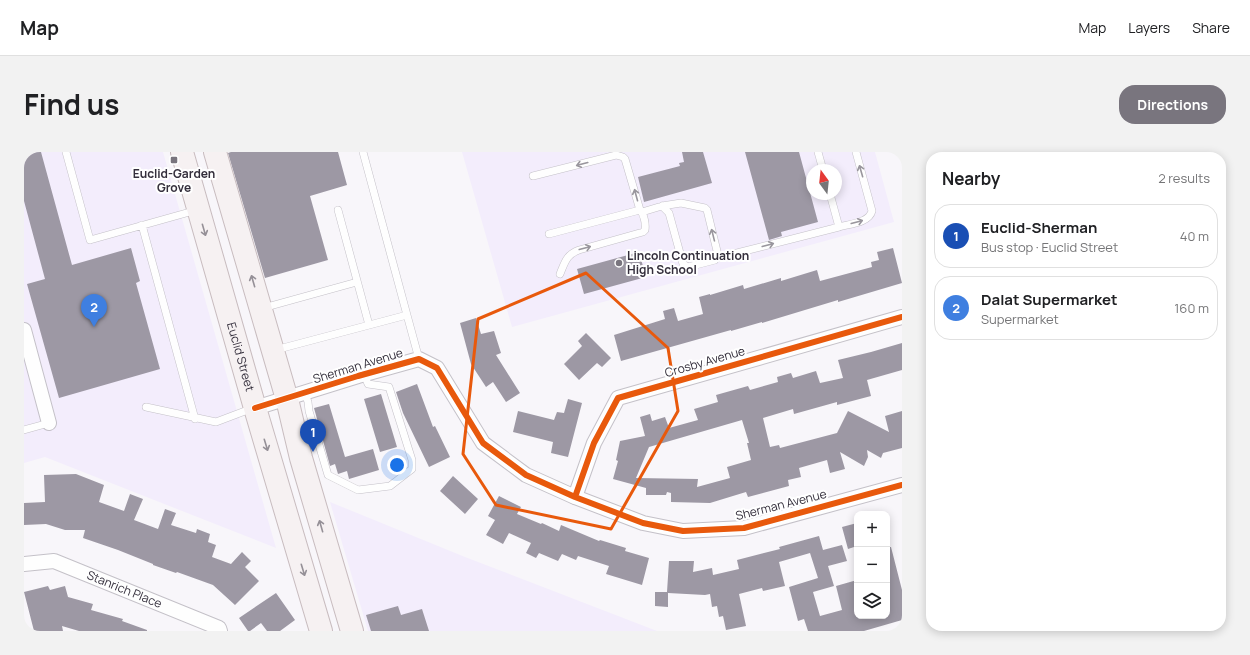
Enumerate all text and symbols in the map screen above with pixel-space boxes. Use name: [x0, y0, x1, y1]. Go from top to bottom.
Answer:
text: Map: [20, 15, 59, 41]
text: Map: [1078, 18, 1106, 37]
text: Layers: [1128, 18, 1170, 37]
text: Share: [1192, 18, 1230, 37]
text: Find us: [24, 85, 119, 123]
button: Directions: [1119, 85, 1226, 124]
marker: Euclid-Garden Grove: [169, 155, 179, 165]
one-way arrow: [576, 160, 589, 168]
north arrow: [806, 164, 842, 200]
place label: Euclid-Garden Grove: [133, 165, 215, 196]
one-way arrow: [857, 165, 864, 178]
text: Nearby: [942, 167, 1000, 190]
text: 2 results: [1158, 169, 1210, 187]
one-way arrow: [631, 188, 639, 201]
one-way arrow: [850, 217, 863, 225]
text: Euclid-Sherman: [981, 217, 1097, 238]
one-way arrow: [201, 223, 208, 236]
text: 1: [953, 227, 959, 245]
text: 40 m: [1180, 227, 1209, 245]
one-way arrow: [709, 229, 717, 242]
text: Bus stop · Euclid Street: [981, 238, 1118, 256]
one-way arrow: [761, 241, 774, 248]
one-way arrow: [579, 244, 592, 251]
place label: Lincoln Continuation High School: [627, 247, 749, 278]
marker: Lincoln Continuation High School: [614, 258, 624, 268]
one-way arrow: [248, 275, 256, 288]
text: Dalat Supermarket: [981, 289, 1118, 310]
pin: 2: [81, 294, 107, 327]
text: 2: [952, 299, 960, 317]
text: 160 m: [1174, 299, 1209, 317]
text: Supermarket: [981, 310, 1059, 328]
street label: Euclid Street: [223, 320, 259, 393]
street label: Crosby Avenue: [663, 342, 747, 381]
street label: Sherman Avenue: [311, 344, 405, 387]
pin: 1: [300, 419, 326, 452]
one-way arrow: [263, 439, 270, 452]
your location: [387, 455, 407, 475]
street label: Sherman Avenue: [734, 485, 828, 524]
map controls: [854, 511, 890, 619]
button: +: [854, 511, 890, 547]
one-way arrow: [317, 520, 324, 533]
button: −: [854, 547, 890, 583]
one-way arrow: [300, 563, 307, 576]
street label: Stanrich Place: [84, 566, 165, 612]
button: layers: [854, 583, 890, 619]

